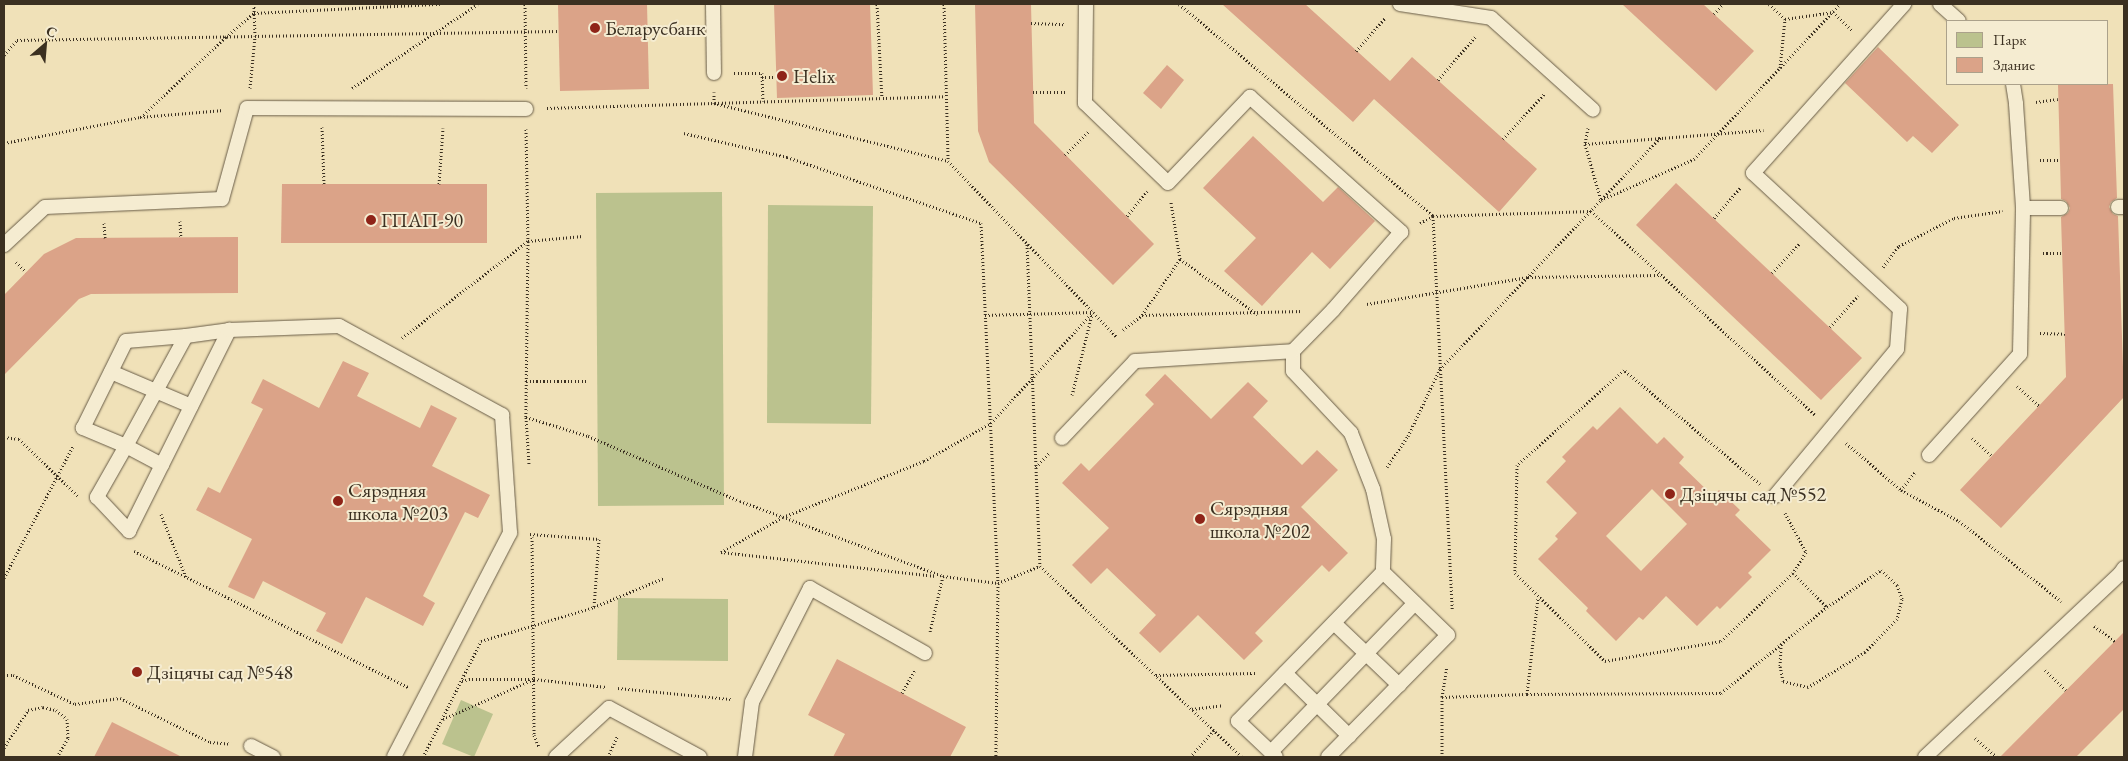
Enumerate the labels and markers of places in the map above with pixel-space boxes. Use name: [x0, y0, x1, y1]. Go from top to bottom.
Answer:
place label: Беларусбанк: [605, 16, 705, 40]
marker: Беларусбанк: [589, 22, 601, 34]
place label: Helix: [793, 64, 835, 88]
marker: Helix: [775, 69, 789, 83]
place label: ГПАП-90: [381, 208, 463, 232]
marker: ГПАП-90: [365, 214, 377, 226]
place label: Сярэдняя школа №203: [348, 478, 448, 525]
place label: Дзіцячы сад №552: [1680, 482, 1826, 506]
marker: Дзіцячы сад №552: [1664, 488, 1676, 500]
marker: Сярэдняя школа №203: [332, 495, 344, 507]
place label: Сярэдняя школа №202: [1210, 496, 1310, 543]
marker: Сярэдняя школа №202: [1194, 513, 1206, 525]
place label: Дзіцячы сад №548: [147, 660, 293, 684]
marker: Дзіцячы сад №548: [131, 666, 143, 678]

